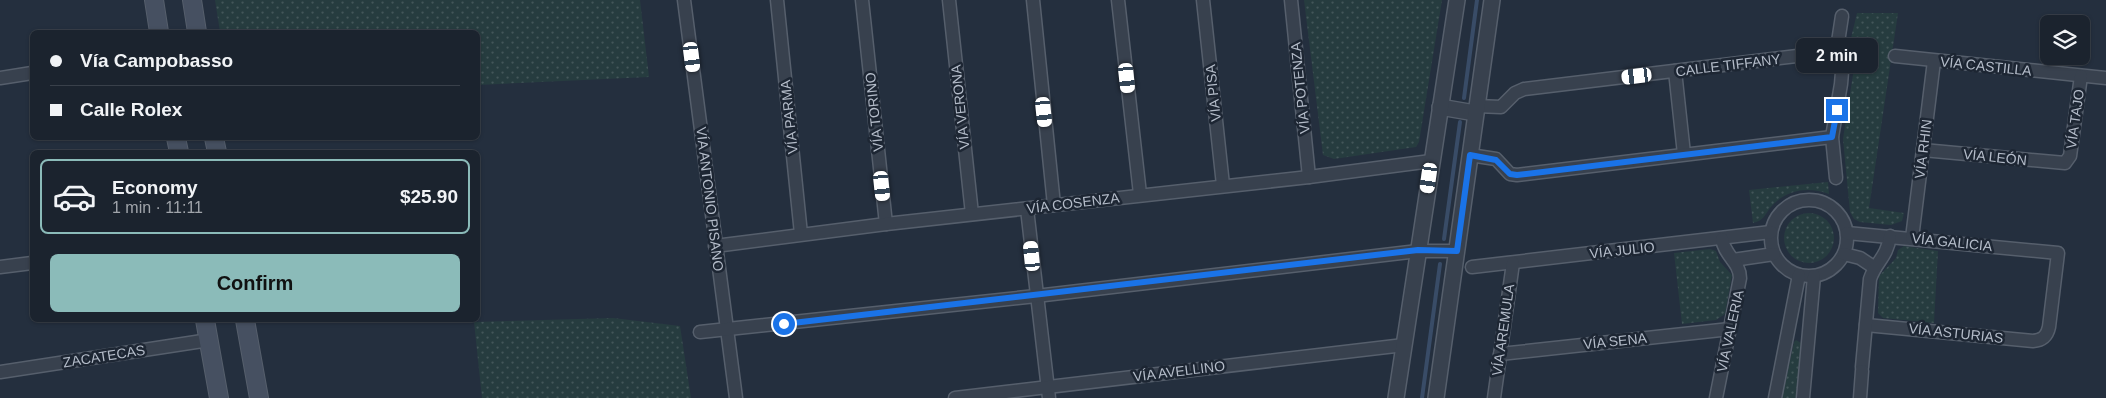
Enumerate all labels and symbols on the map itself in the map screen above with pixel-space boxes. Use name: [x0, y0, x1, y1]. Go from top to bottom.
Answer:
callout: 2 min: [1796, 38, 1878, 72]
car: [682, 41, 701, 73]
street label: VÍA POTENZA: [1287, 41, 1313, 134]
street label: CALLE TIFFANY: [1675, 51, 1782, 79]
street label: VÍA CASTILLA: [1940, 53, 2033, 79]
car: [1117, 62, 1136, 94]
street label: VÍA VERONA: [948, 63, 972, 150]
street label: VÍA PISA: [1202, 63, 1224, 122]
car: [1621, 67, 1652, 85]
street label: VÍA TORINO: [862, 71, 886, 152]
street label: VÍA PARMA: [777, 78, 801, 155]
street label: VÍA TAJO: [2063, 88, 2087, 150]
car: [1034, 96, 1053, 128]
route end: [1826, 99, 1848, 121]
street label: VÍA RHIN: [1911, 118, 1935, 180]
street label: VÍA ANTONIO PISANO: [693, 126, 727, 272]
street label: VÍA LEÓN: [1962, 146, 2028, 168]
car: [1419, 162, 1438, 194]
car: [872, 170, 891, 202]
street label: VÍA COSENZA: [1026, 189, 1121, 217]
street label: VÍA GALICIA: [1911, 230, 1994, 254]
street label: VÍA JULIO: [1589, 239, 1655, 261]
car: [1022, 240, 1041, 272]
street label: VÍA AREMULA: [1489, 282, 1517, 377]
street label: VÍA VALERIA: [1713, 288, 1747, 374]
route start: [773, 313, 795, 335]
street label: VÍA ASTURIAS: [1908, 320, 2004, 346]
street label: VÍA SENA: [1582, 330, 1648, 352]
street label: ZACATECAS: [62, 342, 146, 370]
street label: VÍA AVELLINO: [1132, 357, 1226, 385]

